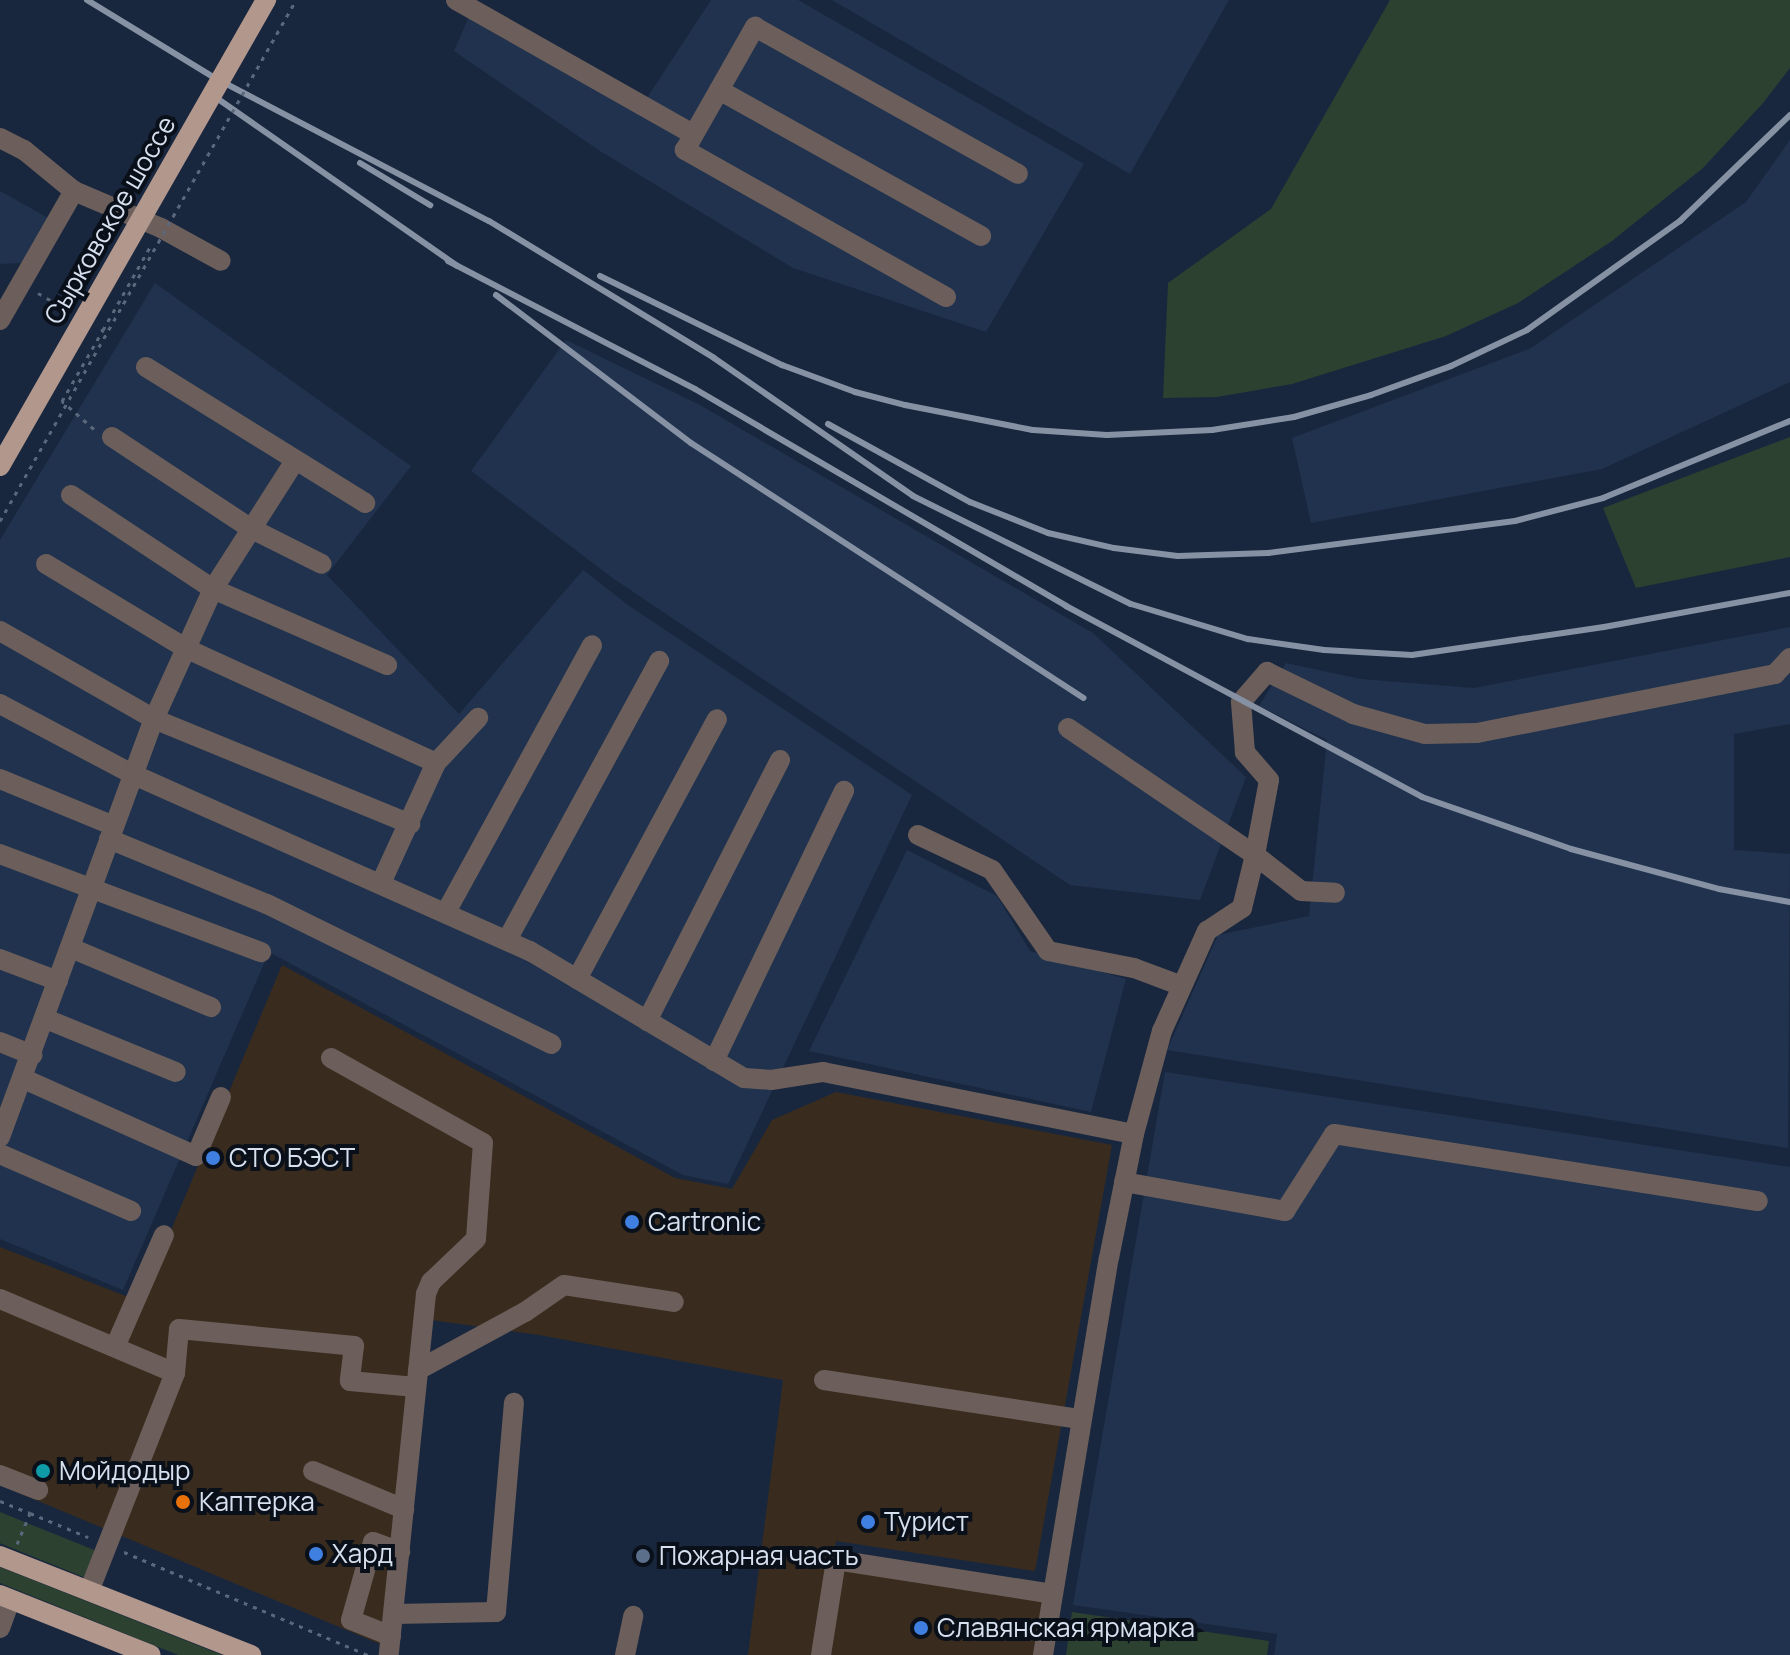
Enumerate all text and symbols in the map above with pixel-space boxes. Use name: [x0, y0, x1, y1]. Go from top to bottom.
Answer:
street label: Сырковское шоссе: [38, 111, 182, 329]
place label: СТО БЭСТ: [229, 1142, 355, 1174]
marker: СТО БЭСТ: [204, 1149, 222, 1167]
place label: Cartronic: [648, 1206, 761, 1238]
marker: Cartronic: [623, 1213, 641, 1231]
place label: Мойдодыр: [59, 1455, 190, 1487]
marker: Мойдодыр: [34, 1462, 52, 1480]
place label: Каптерка: [199, 1486, 315, 1518]
marker: Каптерка: [174, 1493, 192, 1511]
place label: Турист: [884, 1506, 969, 1538]
marker: Турист: [859, 1513, 877, 1531]
place label: Хард: [332, 1538, 393, 1570]
place label: Пожарная часть: [659, 1540, 859, 1572]
marker: Хард: [307, 1545, 325, 1563]
marker: Пожарная часть: [634, 1547, 652, 1565]
place label: Славянская ярмарка: [937, 1612, 1195, 1644]
marker: Славянская ярмарка: [912, 1619, 930, 1637]

